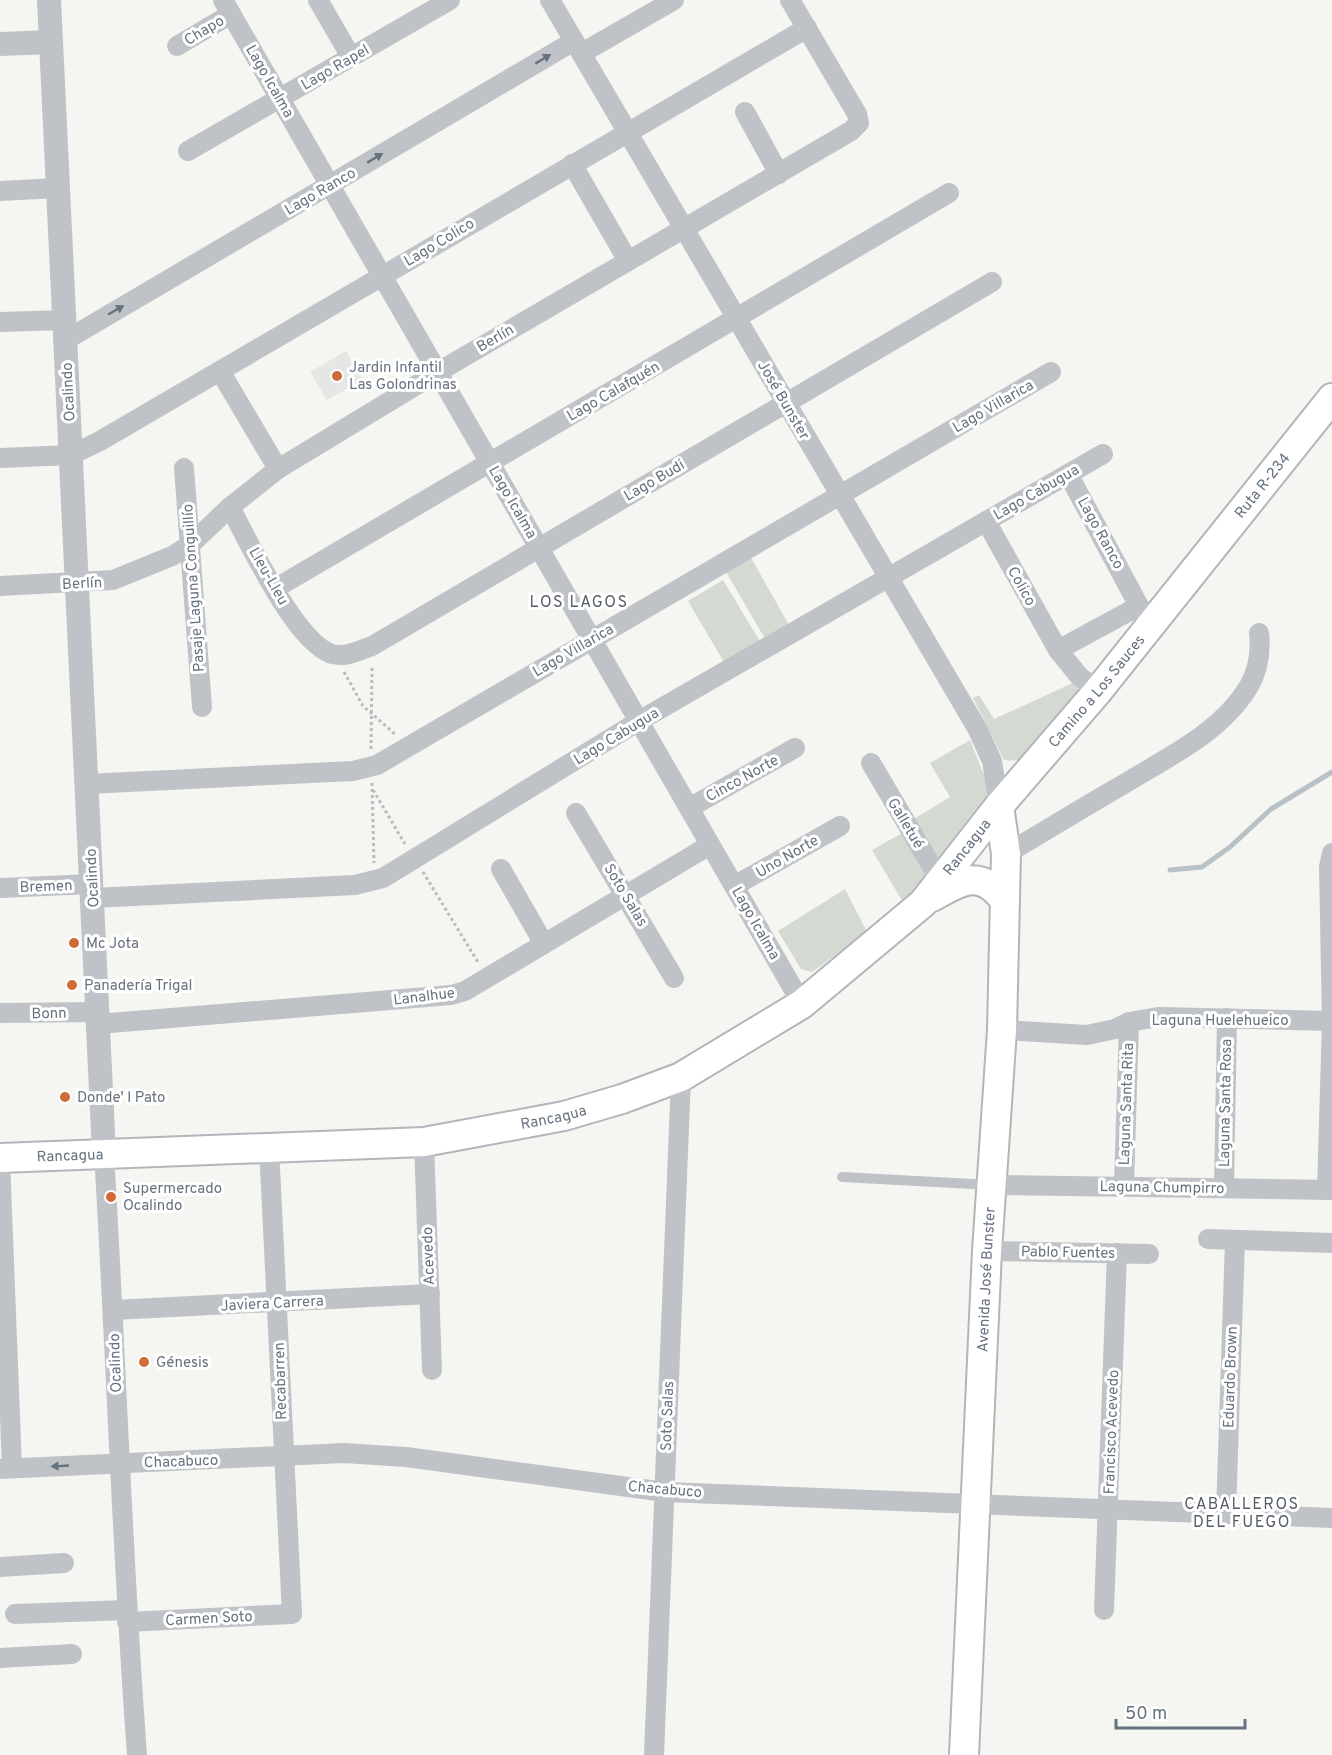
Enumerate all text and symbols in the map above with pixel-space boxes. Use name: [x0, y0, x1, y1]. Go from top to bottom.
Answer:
street label: Chapo: [181, 12, 228, 51]
street label: Lago Rapel: [298, 41, 373, 95]
street label: Lago Icalma: [240, 42, 297, 122]
one-way arrow: [535, 54, 552, 64]
one-way arrow: [367, 153, 383, 164]
street label: Lago Ranco: [282, 164, 360, 220]
street label: Lago Colico: [401, 215, 478, 272]
one-way arrow: [108, 305, 125, 315]
street label: Berlín: [474, 321, 518, 358]
street label: Lago Calafquén: [564, 358, 664, 427]
street label: José Bunster: [752, 358, 813, 444]
place label: Jardin Infantil Las Golondrinas: [349, 359, 457, 395]
street label: Ocalindo: [58, 362, 81, 422]
marker: Jardin Infantil Las Golondrinas: [330, 369, 344, 383]
street label: Lago Villarica: [950, 376, 1038, 438]
street label: Ruta R-234: [1231, 450, 1295, 523]
street label: Lago Budi: [621, 456, 689, 506]
street label: Lago Cabugua: [990, 461, 1083, 526]
street label: Lago Icalma: [483, 463, 540, 543]
street label: Lago Ranco: [1072, 494, 1127, 573]
street label: Pasaje Laguna Conguillío: [179, 503, 210, 673]
street label: Lleu-Lleu: [244, 545, 292, 609]
street label: Colico: [1002, 564, 1039, 610]
street label: Berlín: [62, 574, 103, 595]
district label: LOS LAGOS: [529, 593, 629, 613]
street label: Lago Villarica: [530, 620, 618, 682]
street label: Camino a Los Sauces: [1045, 632, 1150, 753]
street label: Lago Cabugua: [571, 704, 663, 770]
street label: Cinco Norte: [703, 752, 782, 807]
street label: Galletué: [882, 795, 927, 853]
street label: Rancagua: [940, 816, 996, 880]
street label: Uno Norte: [753, 832, 823, 883]
street label: Ocalindo: [82, 848, 105, 908]
street label: Soto Salas: [599, 861, 651, 931]
street label: Bremen: [19, 877, 73, 898]
street label: Lago Icalma: [726, 884, 783, 964]
place label: Mc Jota: [86, 935, 139, 954]
marker: Mc Jota: [67, 936, 81, 950]
place label: Panadería Trigal: [84, 977, 192, 996]
marker: Panadería Trigal: [65, 978, 79, 992]
street label: Lanalhue: [392, 984, 456, 1011]
street label: Bonn: [31, 1005, 67, 1024]
street label: Laguna Huelehueico: [1151, 1012, 1289, 1031]
street label: Laguna Santa Rosa: [1216, 1039, 1237, 1167]
street label: Laguna Santa Rita: [1116, 1042, 1139, 1166]
place label: Donde' l Pato: [77, 1089, 165, 1108]
marker: Donde' l Pato: [58, 1090, 72, 1104]
street label: Rancagua: [519, 1102, 589, 1135]
street label: Rancagua: [36, 1146, 104, 1168]
street label: Laguna Chumpirro: [1099, 1178, 1225, 1199]
place label: Supermercado Ocalindo: [123, 1180, 222, 1216]
marker: Supermercado Ocalindo: [104, 1190, 118, 1204]
street label: Avenida José Bunster: [974, 1206, 1001, 1353]
street label: Acevedo: [419, 1227, 440, 1285]
street label: Pablo Fuentes: [1021, 1243, 1115, 1264]
street label: Javiera Carrera: [220, 1292, 324, 1317]
street label: Eduardo Brown: [1220, 1326, 1243, 1428]
street label: Ocalindo: [106, 1333, 127, 1393]
street label: Recabarren: [271, 1342, 292, 1420]
place label: Génesis: [156, 1354, 209, 1373]
marker: Génesis: [137, 1355, 151, 1369]
street label: Francisco Acevedo: [1101, 1369, 1124, 1495]
street label: Soto Salas: [658, 1381, 679, 1451]
street label: Chacabuco: [144, 1452, 219, 1473]
one-way arrow: [50, 1461, 69, 1470]
street label: Chacabuco: [627, 1478, 703, 1503]
district label: CABALLEROS DEL FUEGO: [1184, 1495, 1300, 1533]
street label: Carmen Soto: [165, 1608, 253, 1631]
scale bar: [1116, 1692, 1245, 1730]
text: 50 m: [1125, 1703, 1167, 1726]

